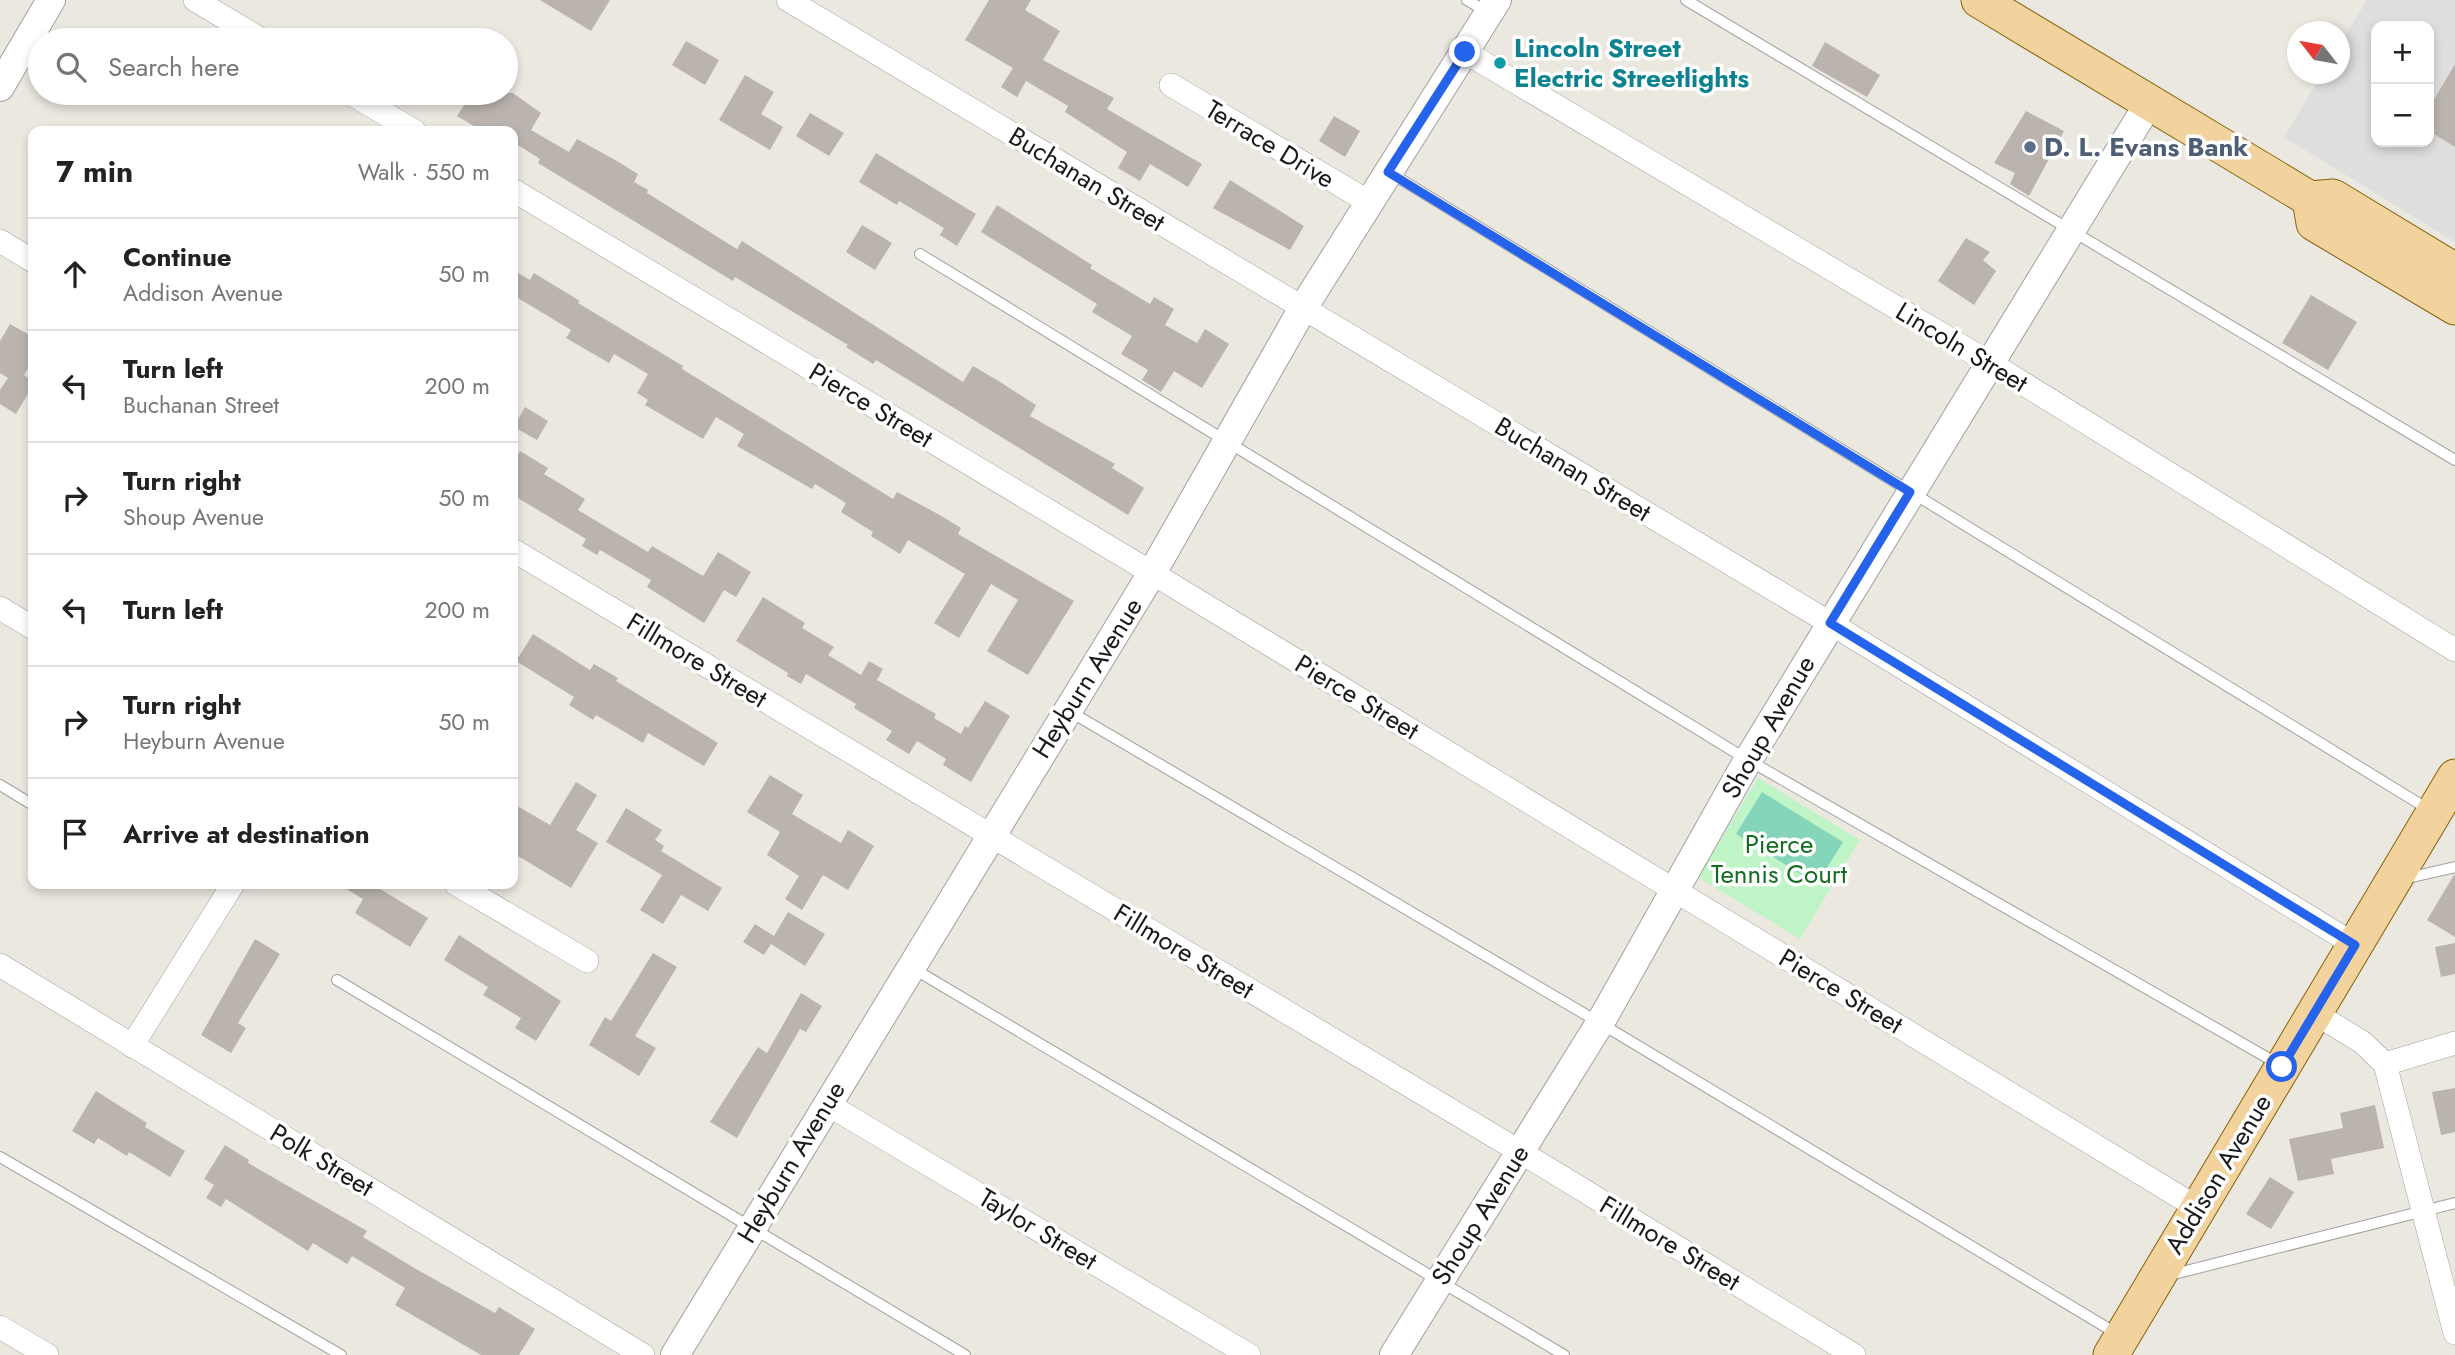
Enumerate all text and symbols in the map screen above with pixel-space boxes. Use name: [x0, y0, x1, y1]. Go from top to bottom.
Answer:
north arrow: [2287, 21, 2350, 84]
map controls: [2371, 21, 2434, 147]
button: +: [2371, 21, 2434, 84]
search box: [28, 28, 518, 105]
place label: Lincoln Street Electric Streetlights: [1514, 29, 1749, 97]
route end: [1449, 36, 1480, 67]
icon: search: [52, 48, 90, 86]
text: Search here: [108, 48, 240, 86]
marker: Lincoln Street Electric Streetlights: [1492, 55, 1508, 71]
button: −: [2371, 84, 2434, 147]
street label: Terrace Drive: [1198, 90, 1342, 198]
street label: Buchanan Street: [1002, 117, 1173, 241]
place label: D. L. Evans Bank: [2044, 128, 2248, 166]
marker: D. L. Evans Bank: [2022, 139, 2038, 155]
text: 7 min: [56, 150, 133, 193]
text: Walk · 550 m: [358, 155, 490, 189]
text: Continue: [123, 238, 232, 276]
icon: ahead: [56, 255, 94, 293]
text: 50 m: [438, 257, 490, 291]
text: Addison Avenue: [123, 276, 283, 310]
street label: Lincoln Street: [1889, 293, 2036, 402]
text: Turn left: [123, 350, 223, 388]
street label: Pierce Street: [802, 353, 941, 457]
icon: left: [56, 367, 94, 405]
text: 200 m: [424, 369, 490, 403]
text: Buchanan Street: [123, 388, 279, 422]
street label: Buchanan Street: [1488, 407, 1659, 531]
text: Turn right: [123, 462, 241, 500]
icon: right: [56, 479, 94, 517]
text: 50 m: [438, 481, 490, 515]
text: Shoup Avenue: [123, 500, 264, 534]
street label: Heyburn Avenue: [1022, 590, 1152, 766]
icon: left: [56, 591, 94, 629]
text: Turn left: [123, 591, 223, 629]
text: 200 m: [424, 593, 490, 627]
street label: Fillmore Street: [620, 603, 775, 717]
street label: Pierce Street: [1288, 645, 1427, 749]
street label: Shoup Avenue: [1712, 648, 1824, 806]
text: Turn right: [123, 686, 241, 724]
icon: right: [56, 703, 94, 741]
text: 50 m: [438, 705, 490, 739]
text: Heyburn Avenue: [123, 724, 285, 758]
icon: arrive: [56, 815, 94, 853]
text: Arrive at destination: [123, 815, 370, 853]
park label: Pierce Tennis Court: [1711, 825, 1848, 893]
street label: Fillmore Street: [1107, 894, 1262, 1008]
street label: Pierce Street: [1772, 939, 1911, 1043]
route start: [2266, 1051, 2297, 1082]
street label: Heyburn Avenue: [728, 1074, 854, 1250]
street label: Addison Avenue: [2155, 1087, 2281, 1261]
street label: Polk Street: [263, 1114, 382, 1206]
street label: Shoup Avenue: [1422, 1137, 1538, 1293]
street label: Taylor Street: [972, 1179, 1105, 1280]
street label: Fillmore Street: [1593, 1186, 1748, 1300]

